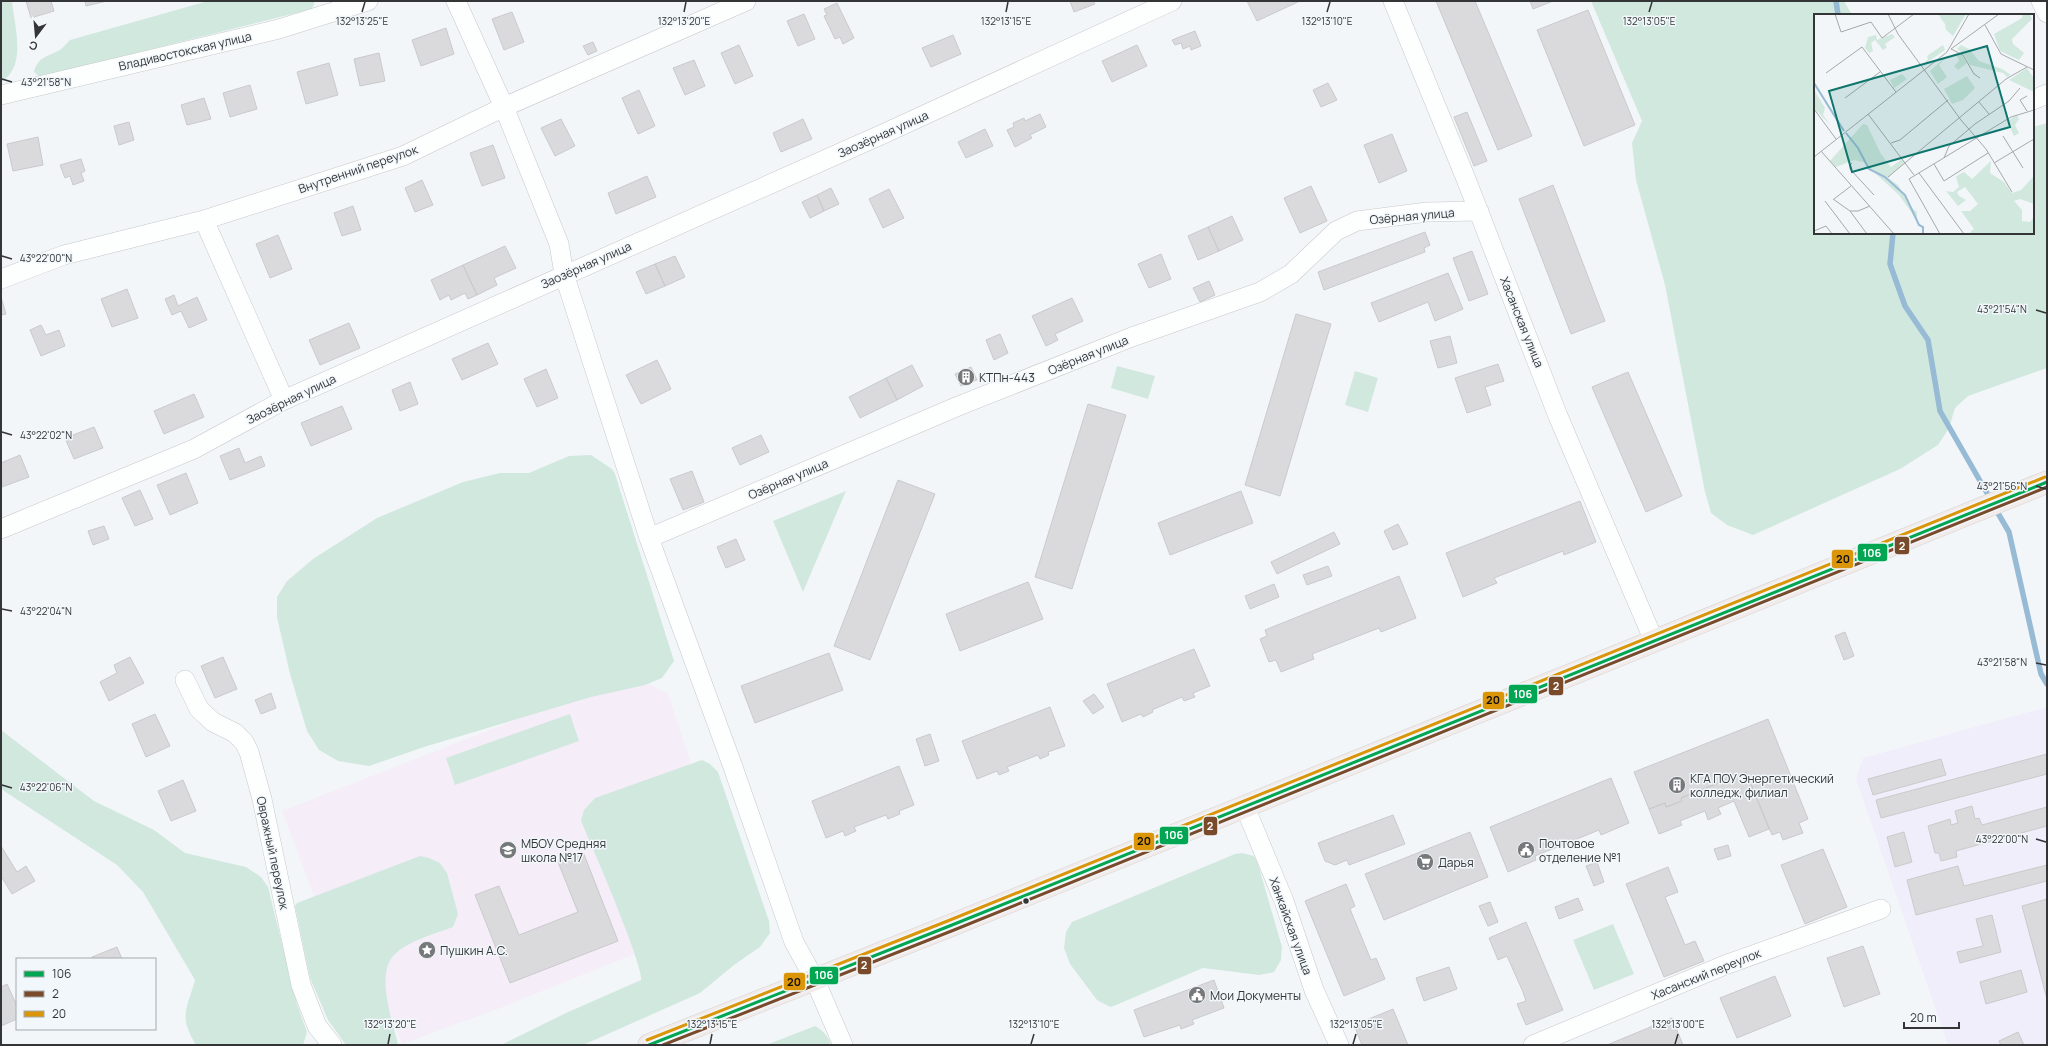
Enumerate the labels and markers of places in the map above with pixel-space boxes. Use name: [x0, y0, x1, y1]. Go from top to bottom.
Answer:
building icon: КТПн-443: [956, 367, 976, 387]
place label: КТПн-443: [979, 369, 1035, 386]
place label: КГА ПОУ Энергетический колледж, филиал: [1690, 770, 1834, 801]
building icon: КГА ПОУ Энергетический колледж, филиал: [1667, 775, 1687, 795]
place label: МБОУ Средняя школа №17: [521, 835, 606, 866]
place label: Почтовое отделение №1: [1539, 835, 1621, 866]
school or university icon: МБОУ Средняя школа №17: [498, 840, 518, 860]
public building icon: Почтовое отделение №1: [1516, 840, 1536, 860]
supermarket icon: Дарья: [1415, 852, 1435, 872]
place label: Дарья: [1438, 854, 1474, 871]
unlabelled marker: [1021, 896, 1031, 906]
place icon: Пушкин А.С.: [417, 940, 437, 960]
place label: Пушкин А.С.: [440, 942, 508, 959]
public building icon: Мои Документы: [1187, 985, 1207, 1005]
place label: Мои Документы: [1210, 987, 1301, 1004]

